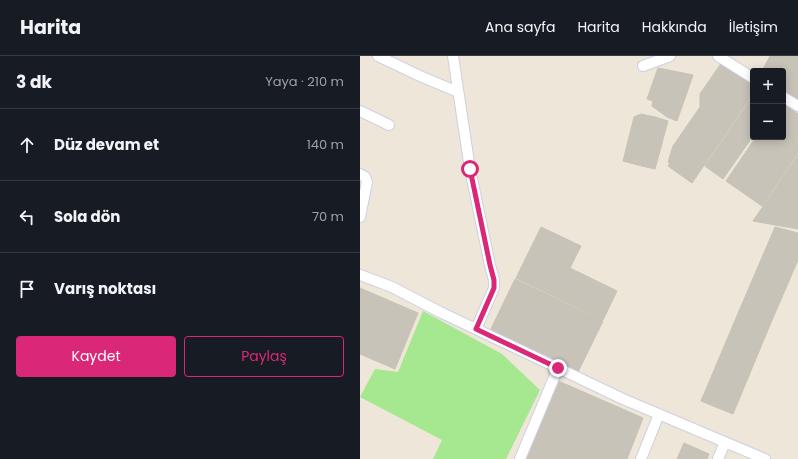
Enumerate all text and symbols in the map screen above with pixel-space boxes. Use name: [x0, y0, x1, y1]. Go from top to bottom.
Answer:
text: Harita: [20, 14, 81, 41]
text: Ana sayfa: [485, 17, 555, 37]
text: Harita: [577, 17, 620, 37]
text: Hakkında: [642, 17, 707, 37]
text: İletişim: [729, 17, 778, 37]
map controls: [750, 68, 786, 140]
button: +: [750, 68, 786, 104]
text: 3 dk: [16, 70, 52, 94]
text: Yaya · 210 m: [265, 72, 344, 91]
button: −: [750, 104, 786, 140]
icon: ahead: [16, 134, 38, 156]
text: Düz devam et: [54, 134, 159, 155]
text: 140 m: [307, 135, 344, 154]
route start: [461, 160, 479, 178]
icon: left: [16, 206, 38, 228]
text: Sola dön: [54, 206, 120, 227]
text: 70 m: [312, 207, 344, 226]
icon: arrive: [16, 278, 38, 300]
text: Varış noktası: [54, 278, 156, 299]
button: Kaydet: [16, 336, 176, 377]
button: Paylaş: [184, 336, 344, 377]
route end: [549, 359, 567, 377]

